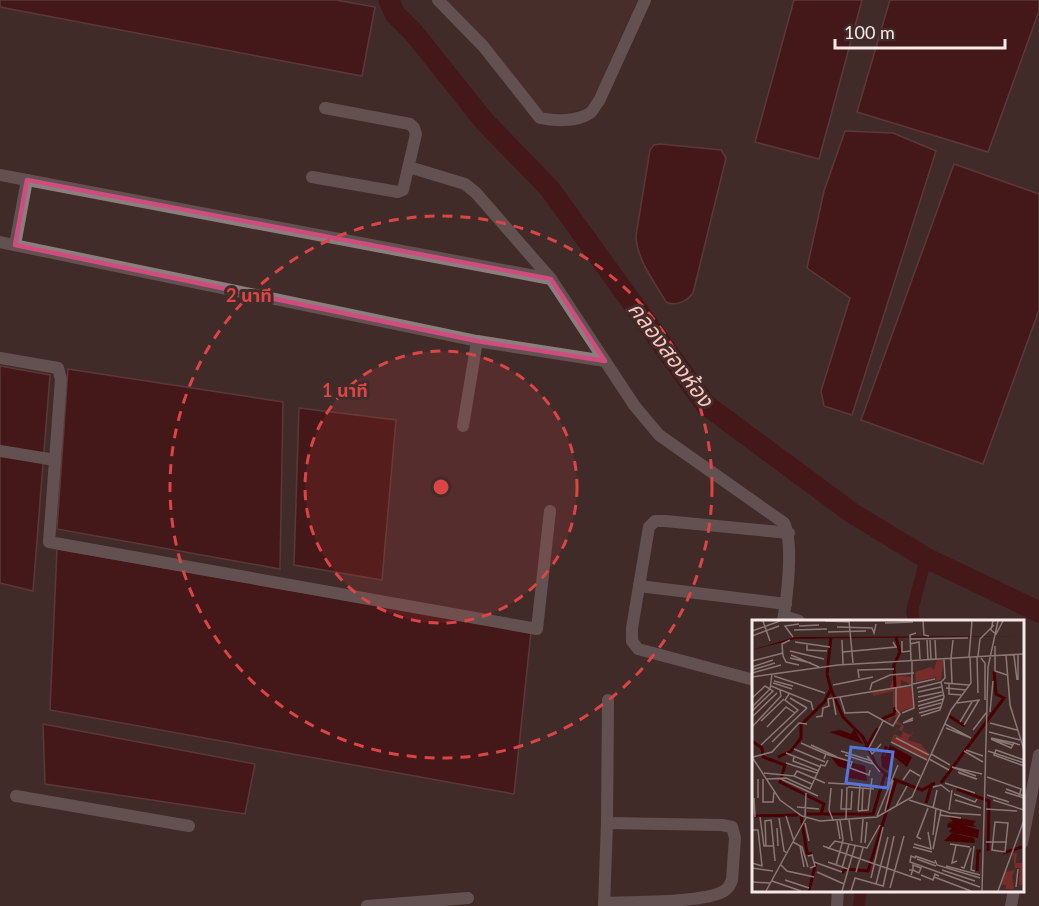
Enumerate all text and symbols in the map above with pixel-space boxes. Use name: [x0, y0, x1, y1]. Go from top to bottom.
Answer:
scale bar: [835, 12, 1004, 50]
text: 100 m: [844, 21, 895, 43]
text: 2 นาที: [226, 284, 272, 306]
water label: คลองสองห้อง: [623, 296, 720, 413]
text: 1 นาที: [322, 379, 368, 401]
centre of rings: [431, 477, 451, 497]
inset map: [752, 620, 1024, 891]

